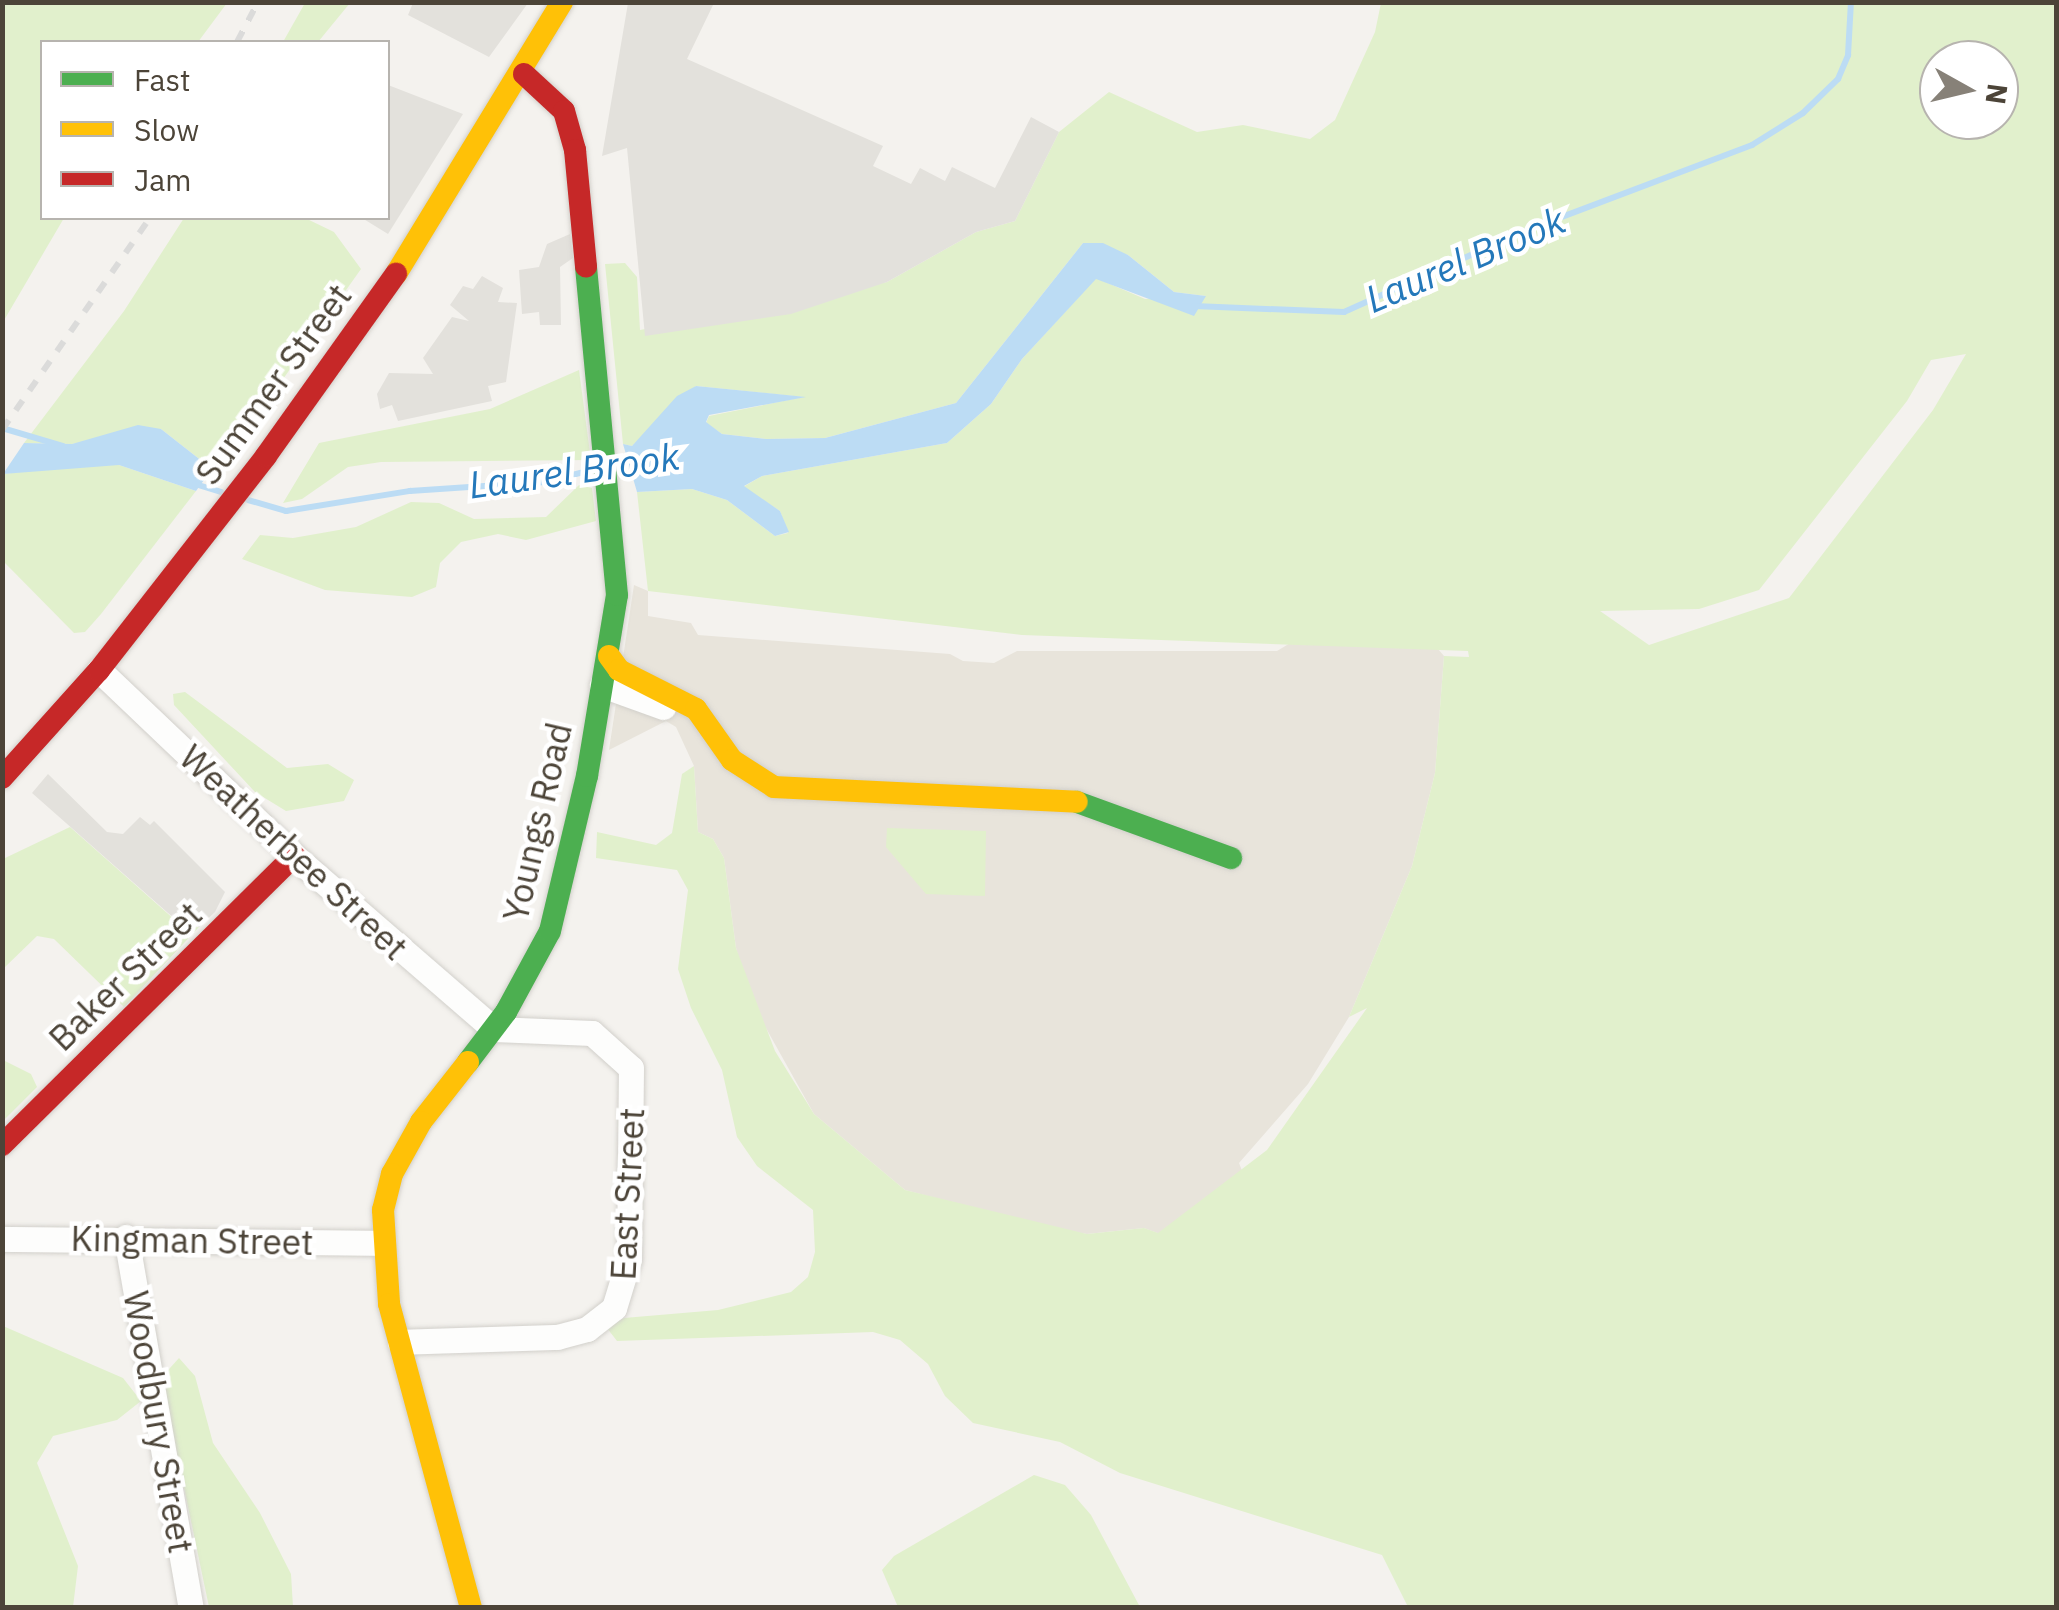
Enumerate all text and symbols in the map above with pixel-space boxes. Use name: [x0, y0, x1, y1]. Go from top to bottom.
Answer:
legend: [40, 40, 390, 220]
north arrow: [1919, 40, 2019, 140]
text: Fast: [134, 60, 191, 99]
text: N: [1977, 81, 2017, 107]
text: Slow: [134, 110, 199, 149]
text: Jam: [134, 160, 192, 199]
water label: Laurel Brook: [1358, 197, 1572, 321]
street label: Summer Street: [186, 276, 360, 492]
water label: Laurel Brook: [466, 433, 682, 507]
street label: Youngs Road: [494, 719, 580, 925]
street label: Weatherbee Street: [172, 736, 416, 968]
street label: Baker Street: [40, 893, 210, 1059]
street label: East Street: [602, 1107, 652, 1281]
street label: Kingman Street: [70, 1217, 314, 1263]
street label: Woodbury Street: [115, 1288, 203, 1556]

